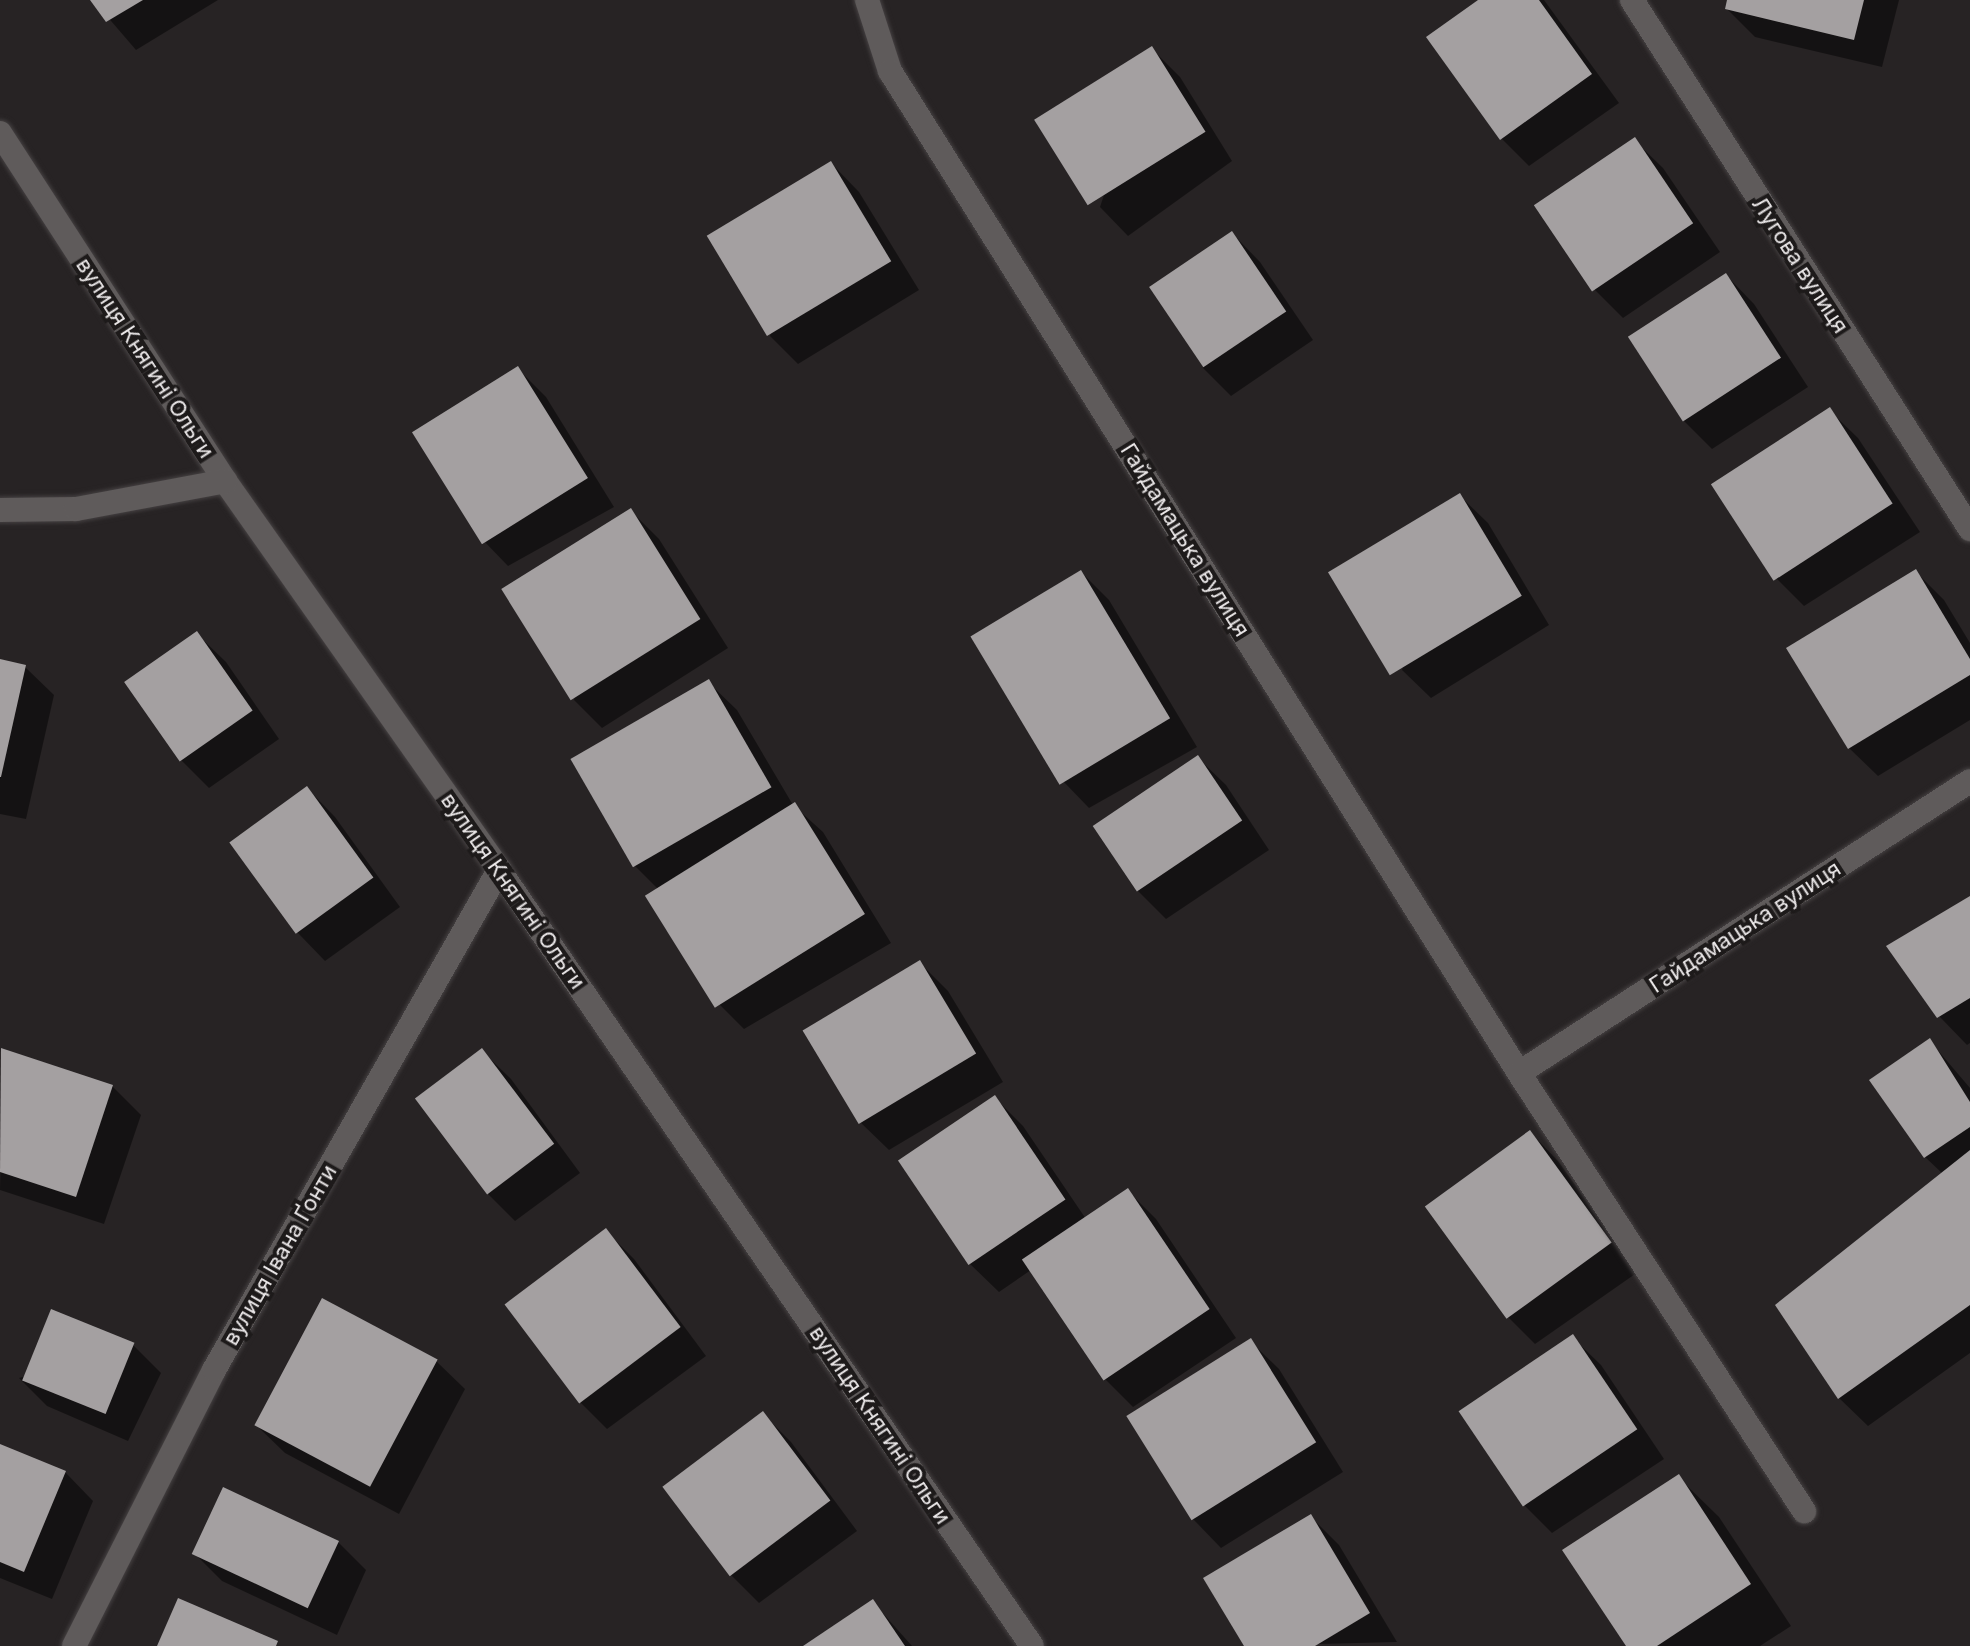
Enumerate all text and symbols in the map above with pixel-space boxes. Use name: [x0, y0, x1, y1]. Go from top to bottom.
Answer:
street label: Лугова вулиця: [1746, 192, 1854, 338]
street label: вулиця Княгині Ольги: [70, 253, 220, 463]
street label: Гайдамацька вулиця: [1115, 439, 1255, 641]
street label: вулиця Княгині Ольги: [435, 788, 591, 994]
street label: Гайдамацька вулиця: [1644, 855, 1846, 999]
street label: вулиця Івана Ґонти: [218, 1160, 342, 1350]
street label: вулиця Княгині Ольги: [804, 1321, 956, 1529]

